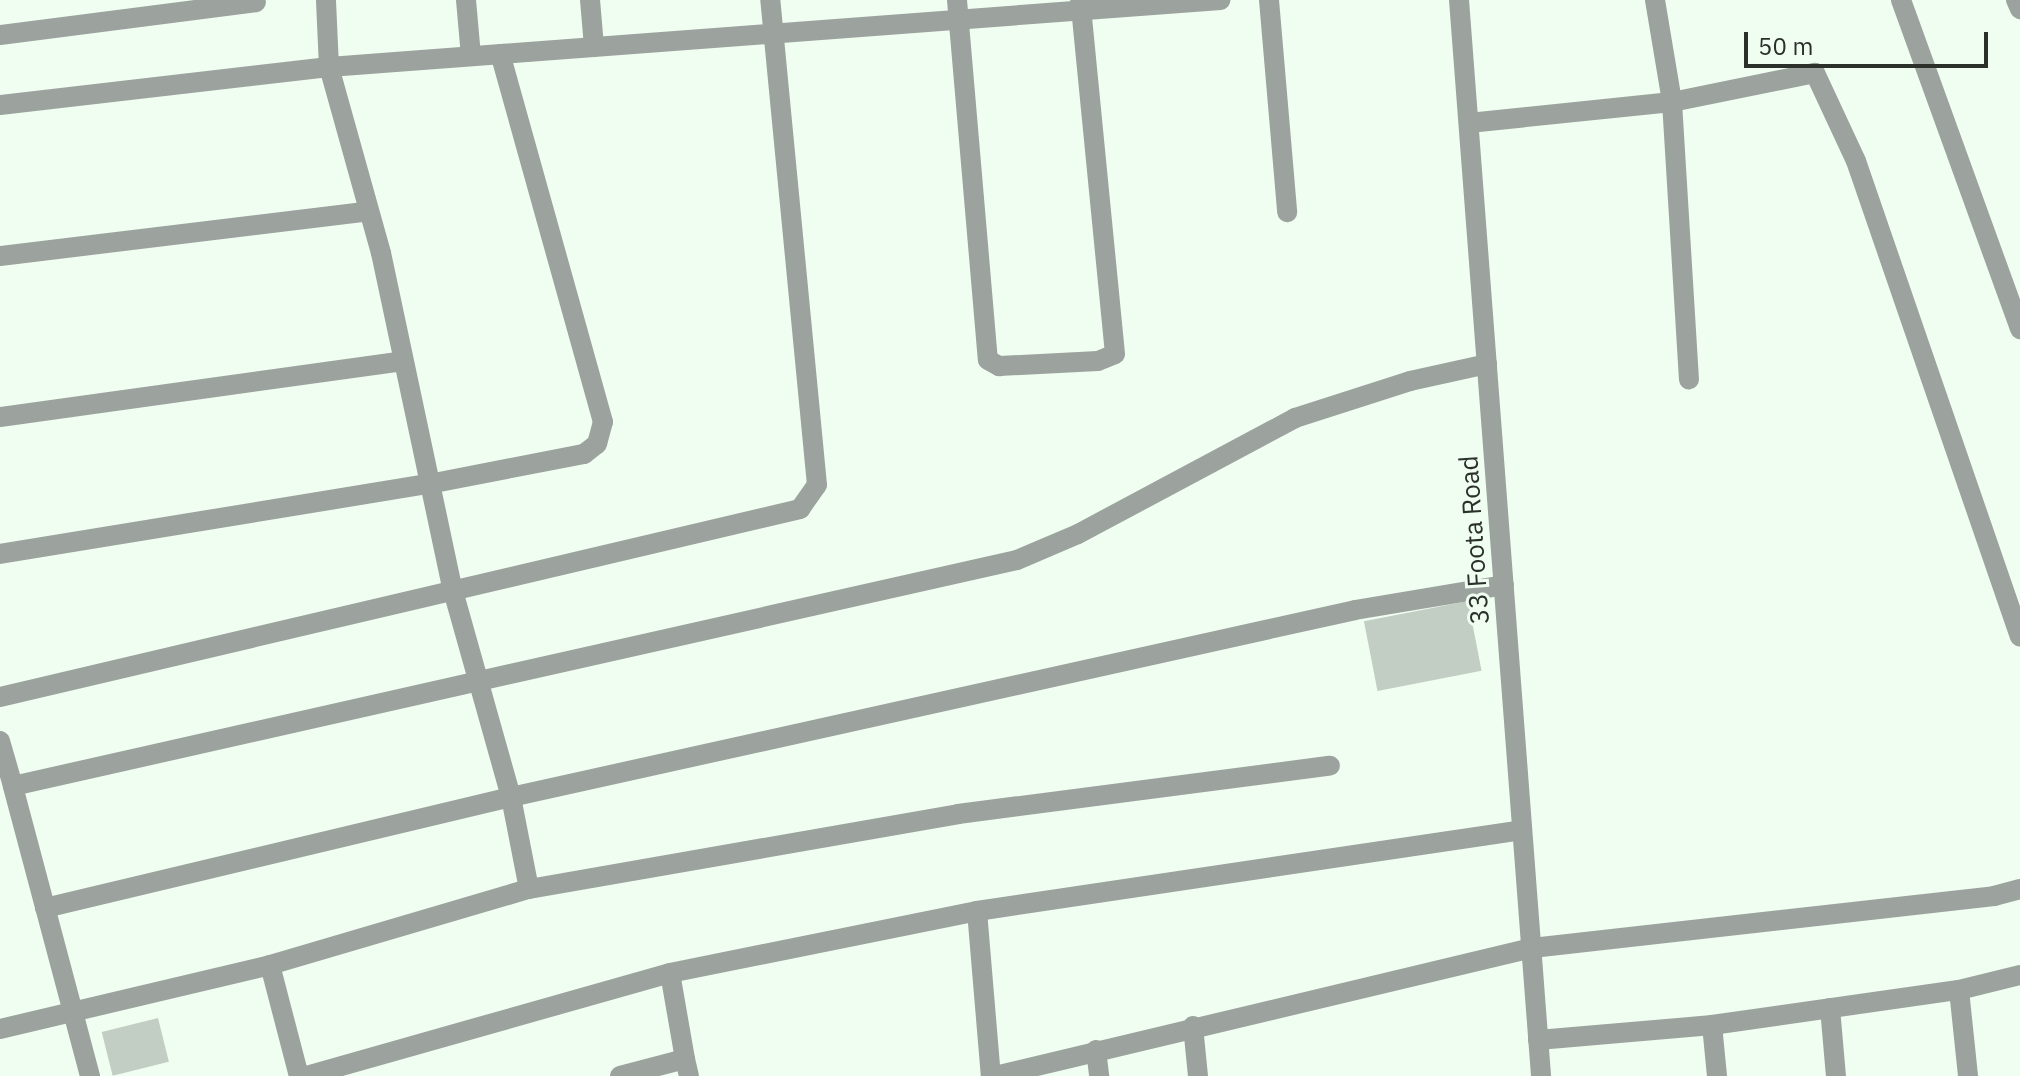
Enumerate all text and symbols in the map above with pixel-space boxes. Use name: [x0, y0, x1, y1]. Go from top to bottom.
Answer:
scale bar: [1748, 16, 1992, 66]
text: 50 m: [1758, 30, 1813, 62]
street label: 33 Foota Road: [1453, 454, 1495, 626]

